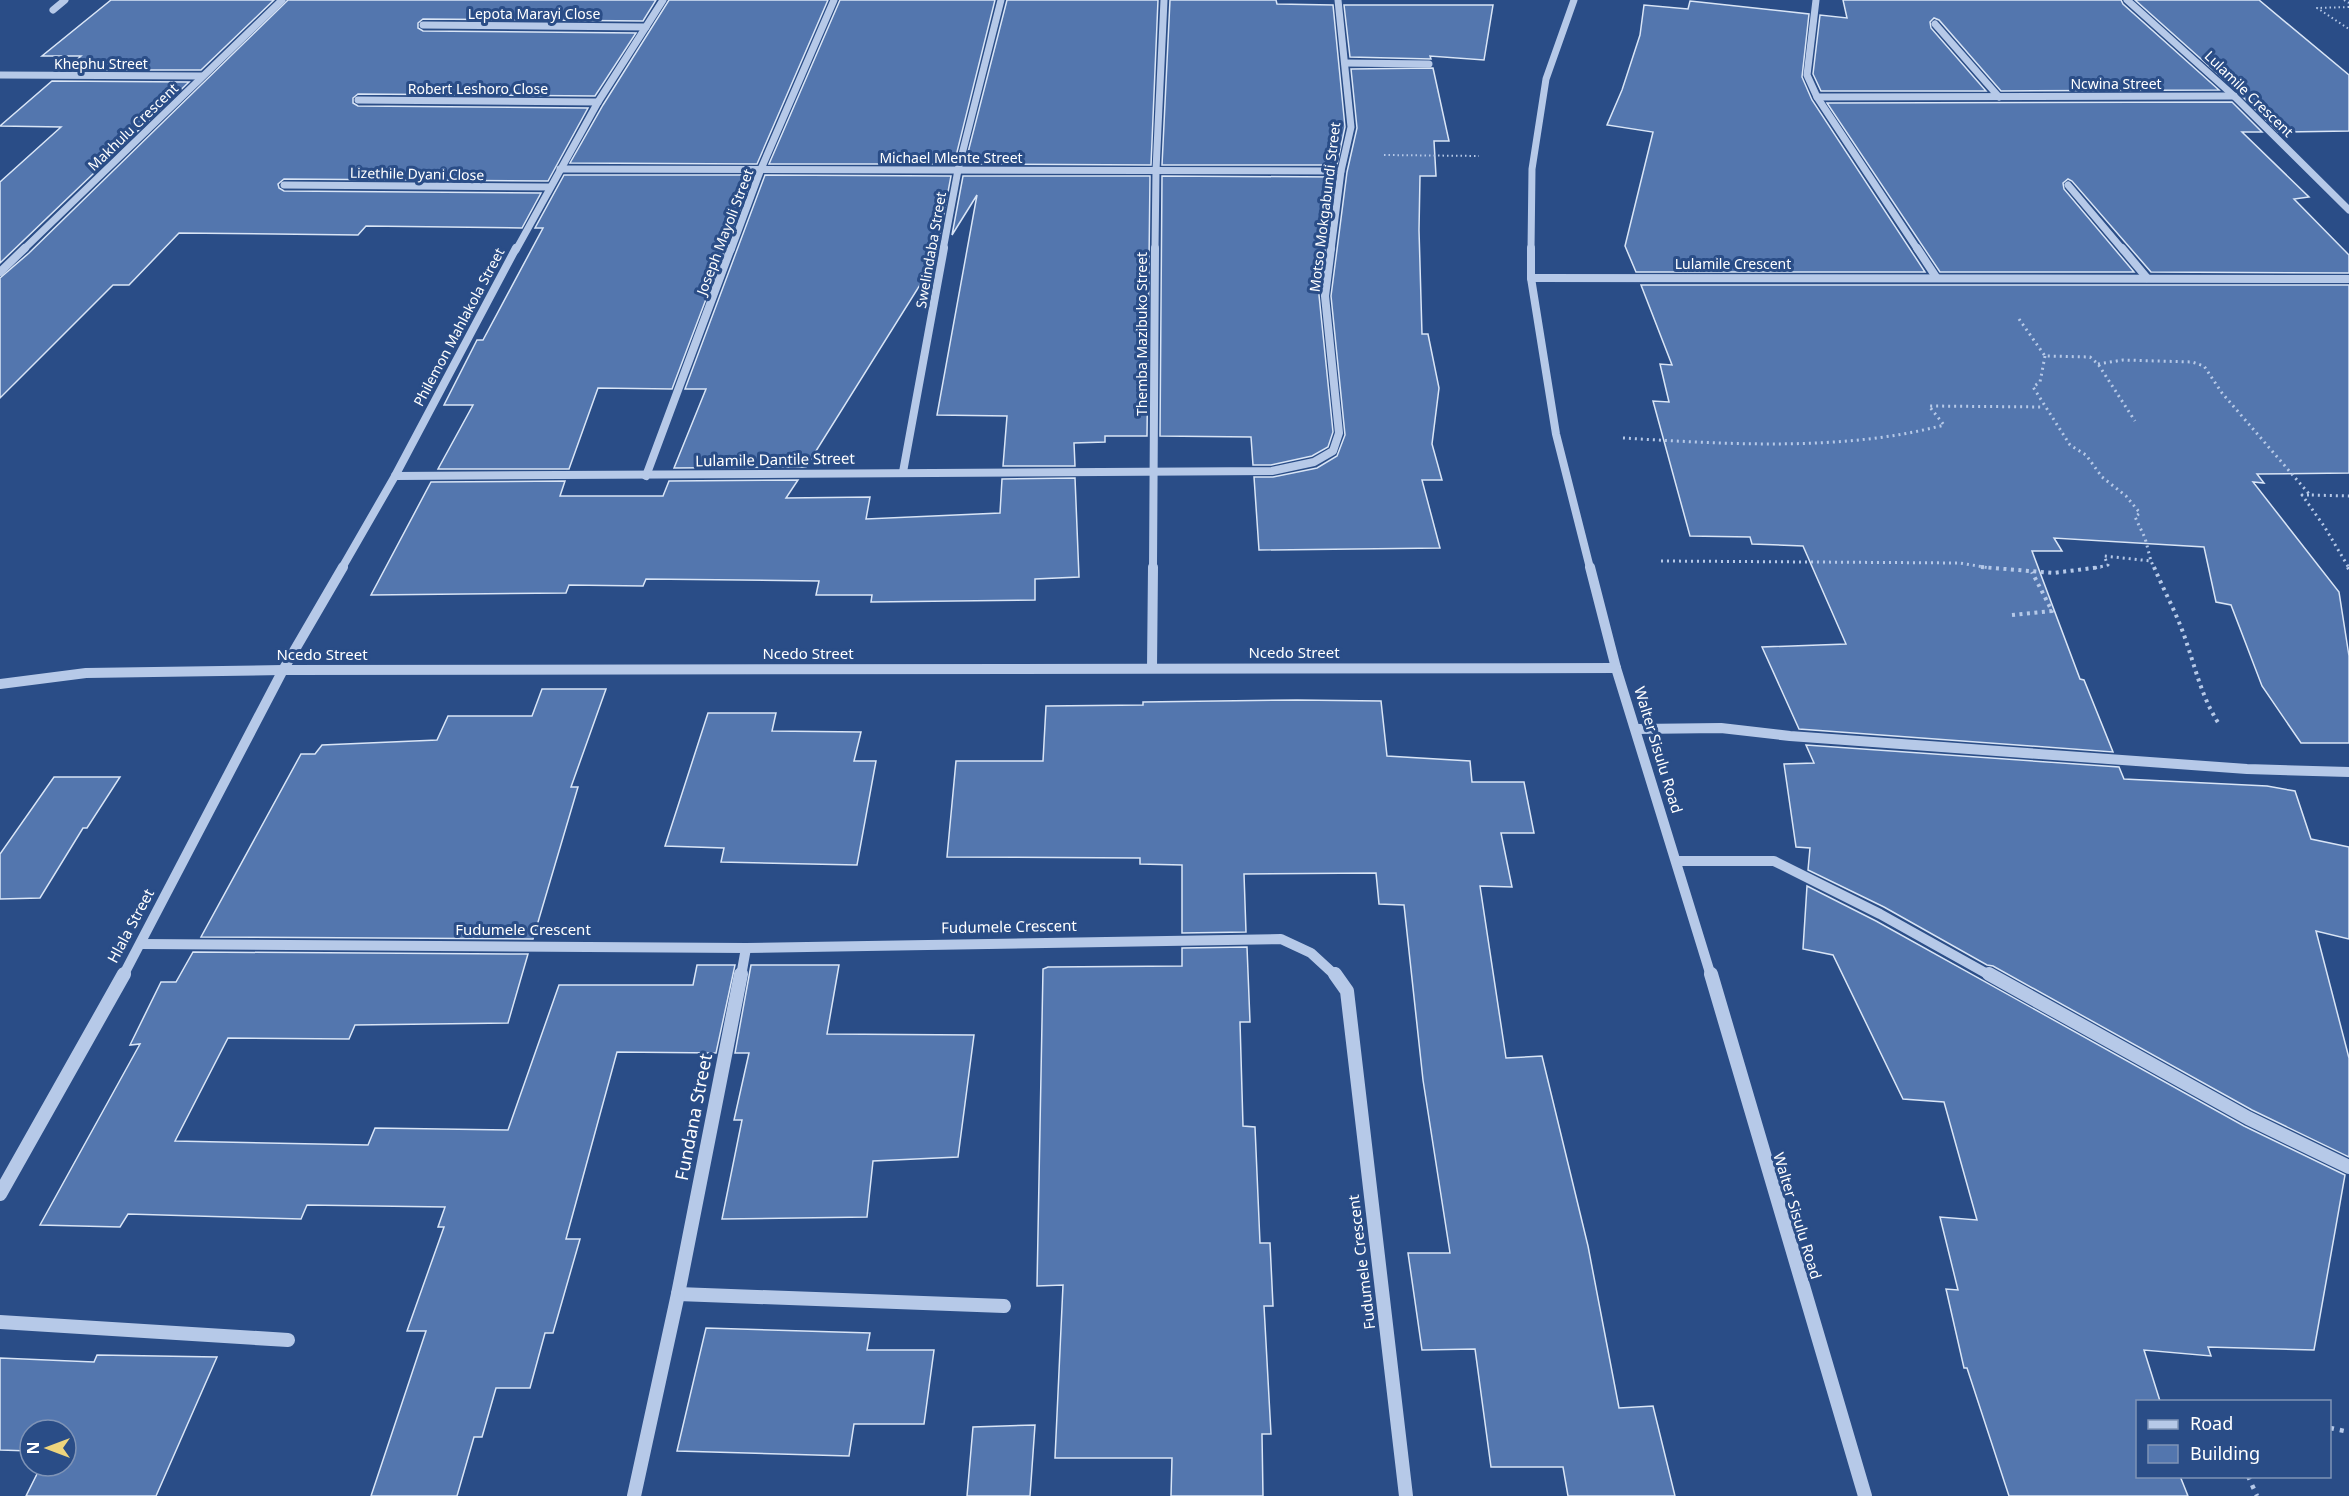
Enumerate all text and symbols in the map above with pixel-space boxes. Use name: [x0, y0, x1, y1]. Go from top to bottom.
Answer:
street label: Lepota Marayi Close: [468, 4, 600, 23]
street label: Lulamile Crescent: [2201, 46, 2298, 141]
street label: Khephu Street: [54, 54, 148, 73]
street label: Ncwina Street: [2070, 74, 2162, 93]
street label: Makhulu Crescent: [83, 79, 182, 175]
street label: Robert Leshoro Close: [408, 79, 548, 98]
street label: Motso Mokgabundi Street: [1305, 121, 1344, 293]
street label: Michael Mlente Street: [879, 148, 1023, 167]
street label: Lizethile Dyani Close: [350, 163, 485, 184]
street label: Joseph Mayoli Street: [691, 166, 757, 300]
street label: Swelindaba Street: [911, 190, 950, 310]
street label: Philemon Mahlakola Street: [409, 244, 508, 409]
street label: Themba Mazibuko Street: [1132, 252, 1151, 416]
street label: Lulamile Crescent: [1675, 254, 1791, 273]
street label: Lulamile Dantile Street: [695, 448, 856, 470]
street label: Ncedo Street: [1248, 642, 1340, 662]
street label: Ncedo Street: [762, 643, 854, 663]
street label: Ncedo Street: [276, 644, 368, 664]
street label: Walter Sisulu Road: [1630, 684, 1688, 816]
street label: Hlala Street: [102, 884, 158, 966]
street label: Fudumele Crescent: [941, 915, 1078, 937]
street label: Fudumele Crescent: [455, 919, 591, 939]
street label: Fundana Street: [669, 1051, 717, 1182]
street label: Walter Sisulu Road: [1769, 1150, 1827, 1282]
street label: Fudumele Crescent: [1343, 1193, 1379, 1331]
legend: [2136, 1400, 2331, 1478]
text: Road: [2190, 1411, 2233, 1435]
north arrow: [18, 1418, 78, 1478]
text: N: [22, 1441, 44, 1455]
text: Building: [2190, 1441, 2260, 1465]

